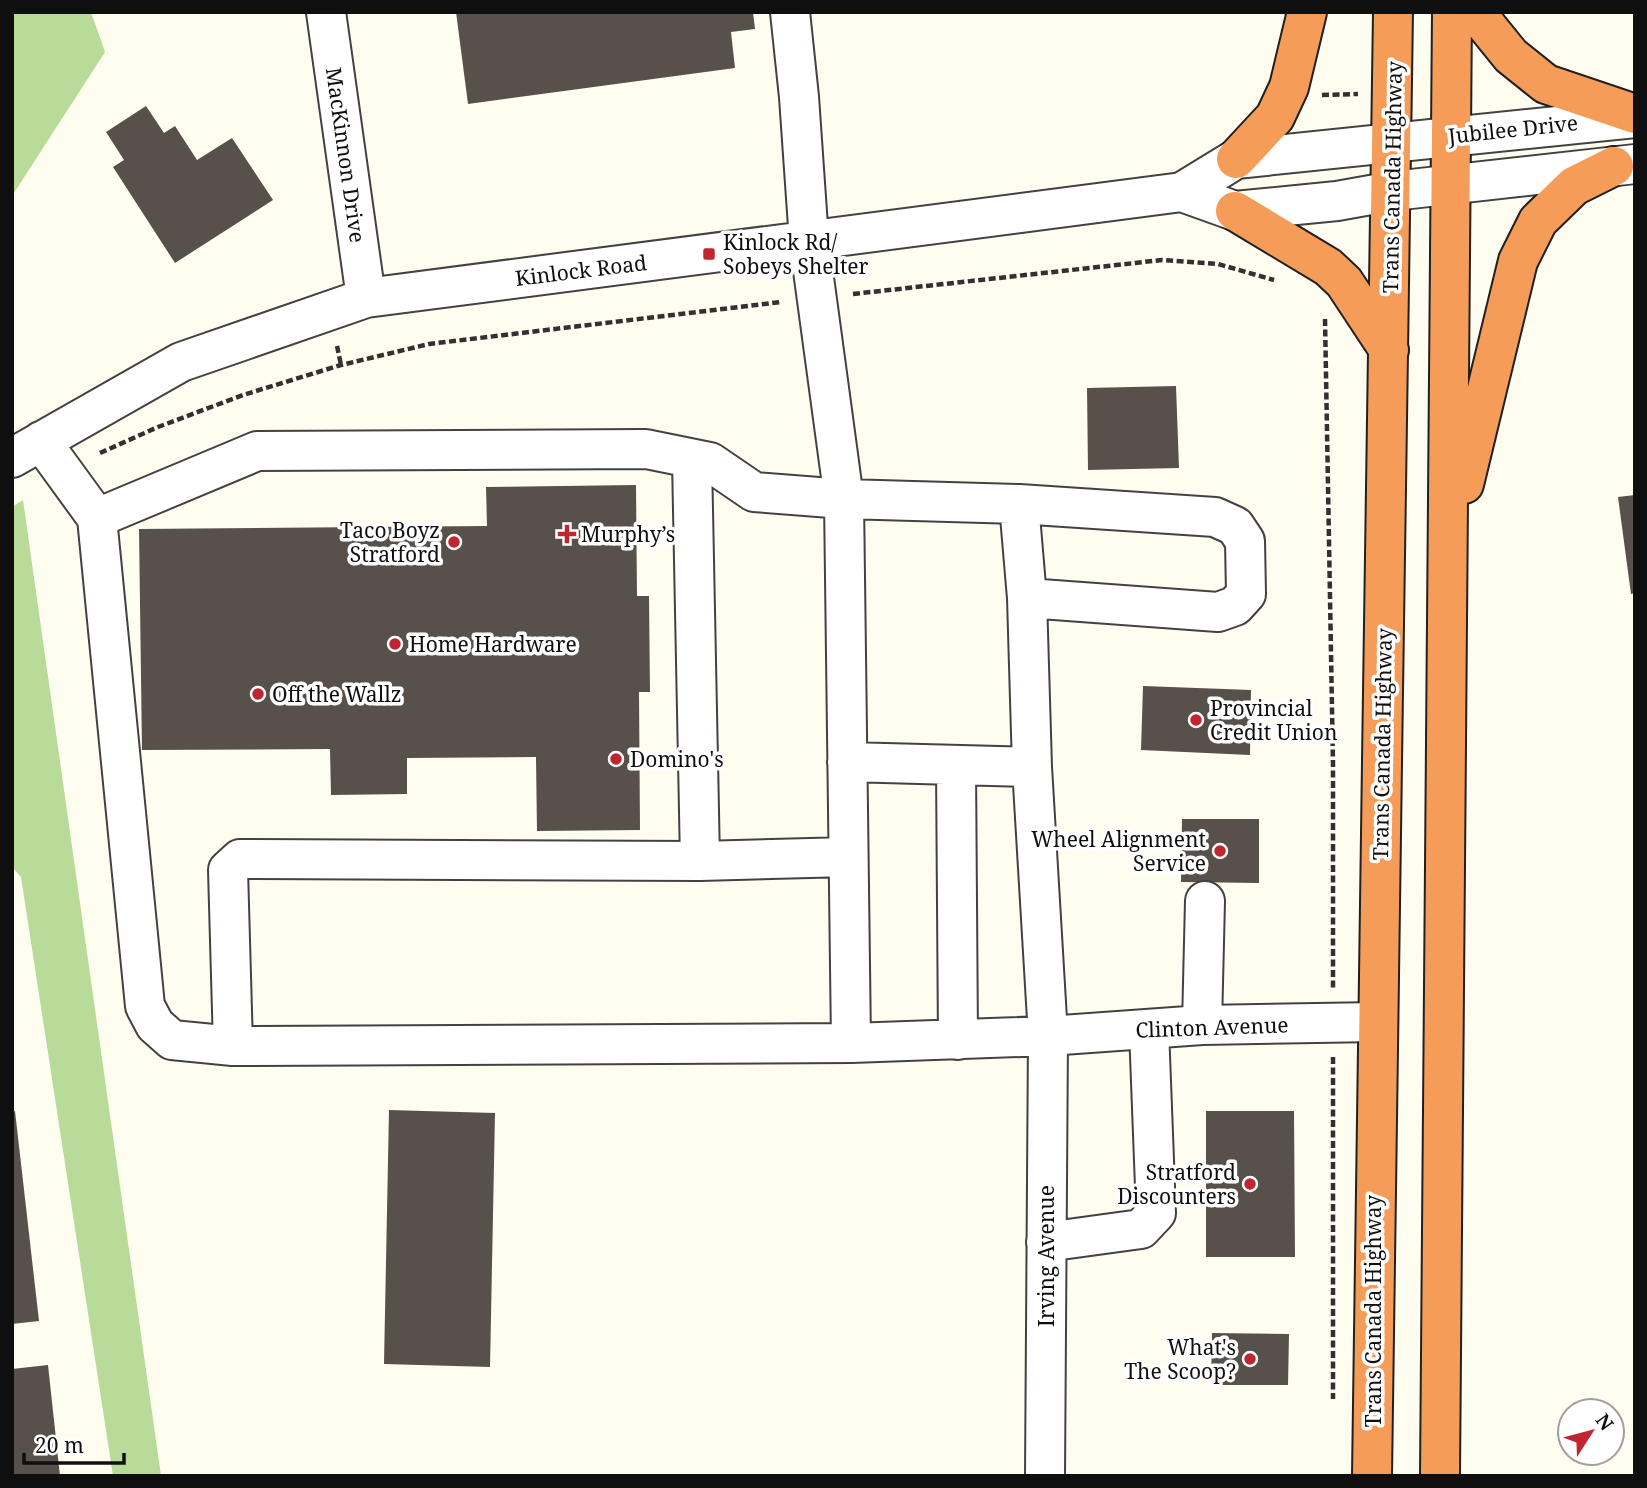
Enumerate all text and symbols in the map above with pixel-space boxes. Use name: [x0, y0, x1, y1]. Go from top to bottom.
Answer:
street label: Trans Canada Highway: [1376, 60, 1408, 293]
street label: MacKinnon Drive: [320, 66, 372, 244]
street label: Jubilee Drive: [1446, 108, 1579, 150]
place label: Kinlock Rd/ Sobeys Shelter: [723, 228, 869, 280]
marker: Kinlock Rd/ Sobeys Shelter: [701, 246, 717, 262]
street label: Kinlock Road: [514, 248, 648, 292]
place label: Taco Boyz Stratford: [340, 516, 440, 568]
place label: Murphy’s: [581, 520, 675, 548]
marker: Murphy’s: [559, 526, 575, 542]
marker: Taco Boyz Stratford: [446, 534, 462, 550]
street label: Trans Canada Highway: [1366, 627, 1398, 860]
place label: Home Hardware: [409, 630, 577, 658]
marker: Home Hardware: [387, 636, 403, 652]
place label: Off the Wallz: [272, 680, 401, 708]
marker: Off the Wallz: [250, 686, 266, 702]
place label: Provincial Credit Union: [1210, 694, 1337, 746]
marker: Provincial Credit Union: [1188, 712, 1204, 728]
place label: Domino's: [630, 745, 724, 773]
marker: Domino's: [608, 751, 624, 767]
place label: Wheel Alignment Service: [1031, 825, 1206, 877]
marker: Wheel Alignment Service: [1212, 843, 1228, 859]
street label: Clinton Avenue: [1135, 1010, 1289, 1044]
place label: Stratford Discounters: [1117, 1158, 1236, 1210]
marker: Stratford Discounters: [1242, 1176, 1258, 1192]
street label: Irving Avenue: [1032, 1185, 1060, 1327]
street label: Trans Canada Highway: [1359, 1195, 1387, 1427]
place label: What's The Scoop?: [1124, 1333, 1236, 1385]
marker: What's The Scoop?: [1242, 1351, 1258, 1367]
north arrow: [1556, 1397, 1626, 1467]
text: N: [1590, 1408, 1620, 1436]
scale bar: [24, 1422, 124, 1466]
text: 20 m: [35, 1431, 84, 1459]

